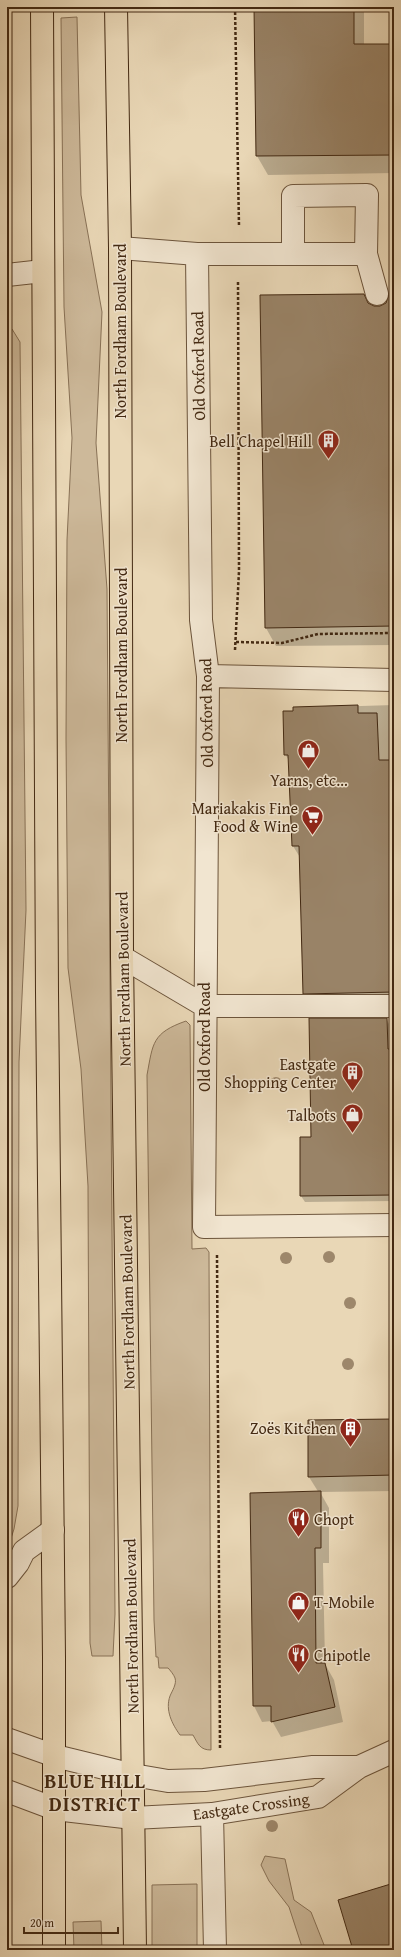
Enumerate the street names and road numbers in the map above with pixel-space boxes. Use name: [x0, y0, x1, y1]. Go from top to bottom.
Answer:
street label: North Fordham Boulevard: [108, 243, 132, 418]
street label: Old Oxford Road: [185, 311, 211, 421]
street label: North Fordham Boulevard: [109, 567, 133, 742]
street label: Old Oxford Road: [193, 658, 219, 768]
street label: North Fordham Boulevard: [109, 891, 137, 1067]
street label: Old Oxford Road: [192, 982, 216, 1092]
street label: North Fordham Boulevard: [113, 1214, 141, 1390]
street label: North Fordham Boulevard: [117, 1538, 145, 1714]
street label: Eastgate Crossing: [191, 1786, 311, 1826]

